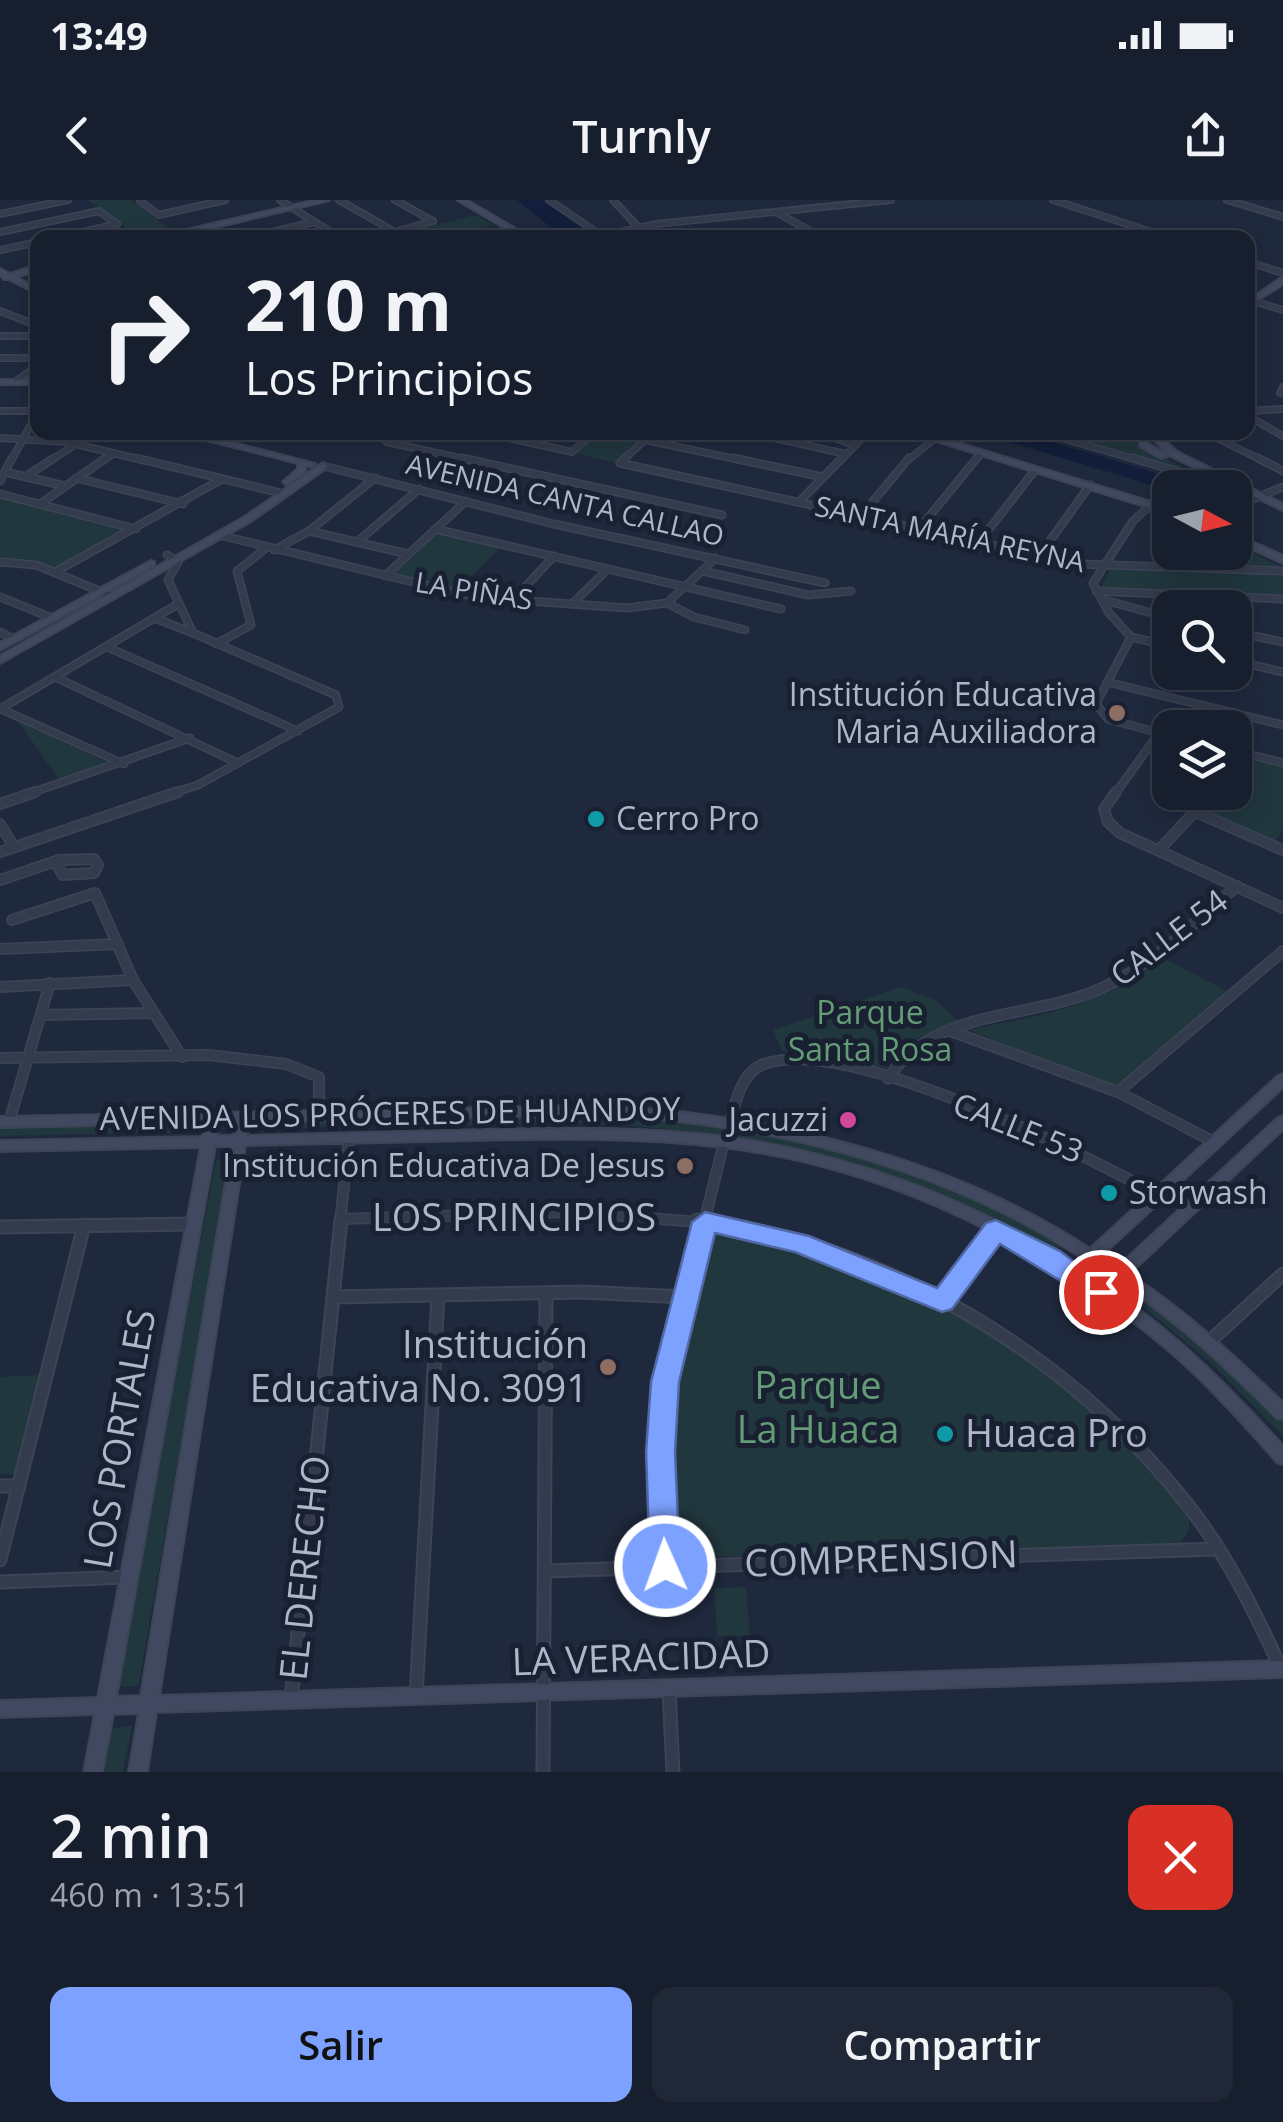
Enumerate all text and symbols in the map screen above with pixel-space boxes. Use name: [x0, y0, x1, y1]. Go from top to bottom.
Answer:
text: 13:49: [50, 9, 148, 61]
text: Turnly: [572, 105, 711, 166]
icon: back: [50, 108, 105, 163]
icon: share: [1178, 108, 1233, 163]
text: 210 m: [245, 256, 452, 352]
icon: right: [80, 270, 210, 400]
text: Los Principios: [245, 347, 533, 408]
street label: AVENIDA CANTA CALLAO: [403, 444, 728, 554]
north arrow: [1152, 470, 1252, 570]
map controls: [1152, 470, 1252, 810]
street label: SANTA MARÍA REYNA: [812, 486, 1089, 580]
street label: LA PIÑAS: [413, 562, 536, 618]
button: search: [1152, 590, 1252, 690]
place label: Institución Educativa Maria Auxiliadora: [789, 672, 1097, 752]
marker: Institución Educativa Maria Auxiliadora: [1106, 702, 1128, 724]
button: layers: [1152, 710, 1252, 810]
place label: Cerro Pro: [616, 796, 759, 839]
marker: Cerro Pro: [585, 808, 607, 830]
street label: CALLE 54: [1101, 879, 1236, 995]
park label: Parque Santa Rosa: [788, 990, 952, 1070]
street label: CALLE 53: [947, 1081, 1090, 1172]
street label: AVENIDA LOS PRÓCERES DE HUANDOY: [99, 1086, 681, 1139]
place label: Jacuzzi: [726, 1097, 828, 1140]
marker: Jacuzzi: [837, 1109, 859, 1131]
place label: Institución Educativa De Jesus: [222, 1143, 665, 1186]
marker: Institución Educativa De Jesus: [674, 1155, 696, 1177]
place label: Storwash: [1129, 1170, 1268, 1213]
marker: Storwash: [1098, 1182, 1120, 1204]
street label: LOS PRINCIPIOS: [372, 1190, 656, 1242]
pin: [1059, 1250, 1144, 1335]
icon: arrive: [1074, 1265, 1129, 1320]
street label: LOS PORTALES: [70, 1305, 166, 1573]
place label: Institución Educativa No. 3091: [250, 1317, 588, 1413]
marker: Institución Educativa No. 3091: [597, 1356, 619, 1378]
park label: Parque La Huaca: [737, 1358, 899, 1454]
place label: Huaca Pro: [965, 1406, 1148, 1458]
marker: Huaca Pro: [934, 1423, 956, 1445]
street label: EL DERECHO: [265, 1453, 341, 1683]
position arrow: [613, 1514, 717, 1618]
street label: COMPRENSION: [743, 1526, 1018, 1588]
street label: LA VERACIDAD: [511, 1626, 771, 1686]
text: 2 min: [50, 1794, 212, 1876]
button: close: [1128, 1805, 1233, 1910]
text: 460 m · 13:51: [50, 1873, 249, 1916]
button: Salir: [50, 1987, 632, 2102]
button: Compartir: [652, 1987, 1233, 2102]

